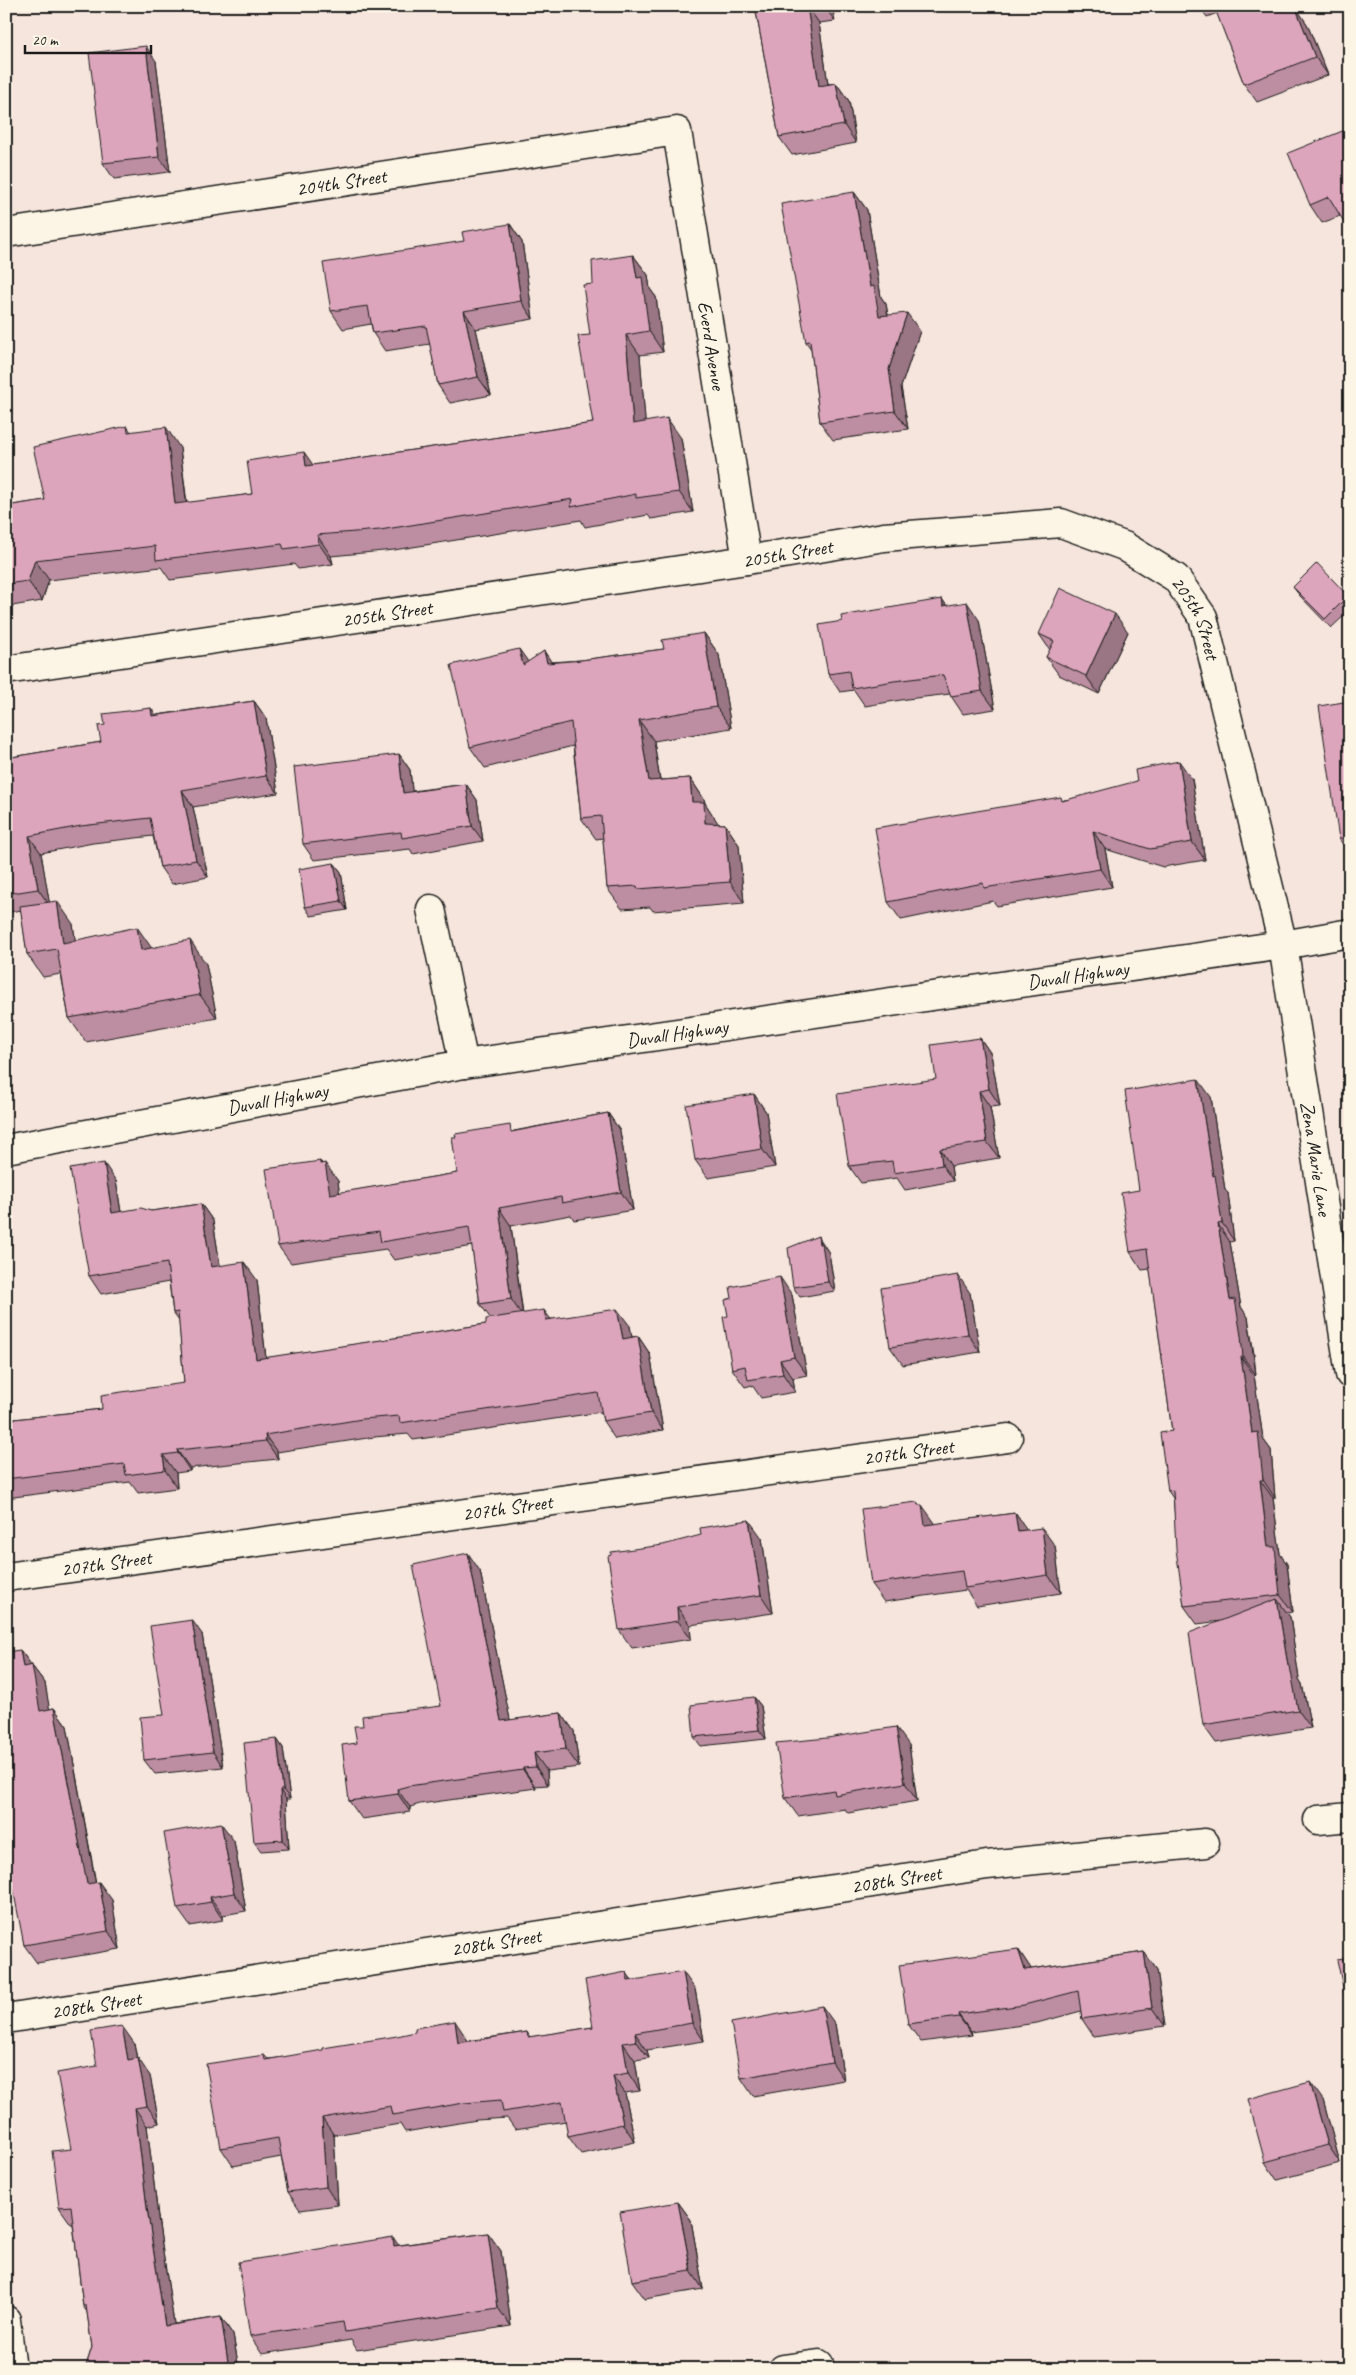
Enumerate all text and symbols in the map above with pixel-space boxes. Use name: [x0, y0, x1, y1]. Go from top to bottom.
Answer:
scale bar: [25, 22, 151, 54]
text: 20 m: [32, 31, 59, 50]
street label: 204th Street: [294, 163, 390, 202]
street label: Everd Avenue: [692, 299, 731, 393]
street label: 205th Street: [741, 533, 837, 574]
street label: 205th Street: [1165, 571, 1225, 664]
street label: 205th Street: [340, 595, 436, 633]
street label: Duvall Highway: [1026, 955, 1132, 995]
street label: Duvall Highway: [625, 1014, 731, 1053]
street label: Duvall Highway: [225, 1077, 332, 1121]
street label: Zena Marie Lane: [1295, 1100, 1337, 1219]
street label: 207th Street: [862, 1433, 957, 1471]
street label: 207th Street: [461, 1489, 556, 1527]
street label: 207th Street: [59, 1545, 155, 1582]
street label: 208th Street: [849, 1860, 945, 1899]
street label: 208th Street: [449, 1923, 545, 1962]
street label: 208th Street: [49, 1986, 145, 2025]

